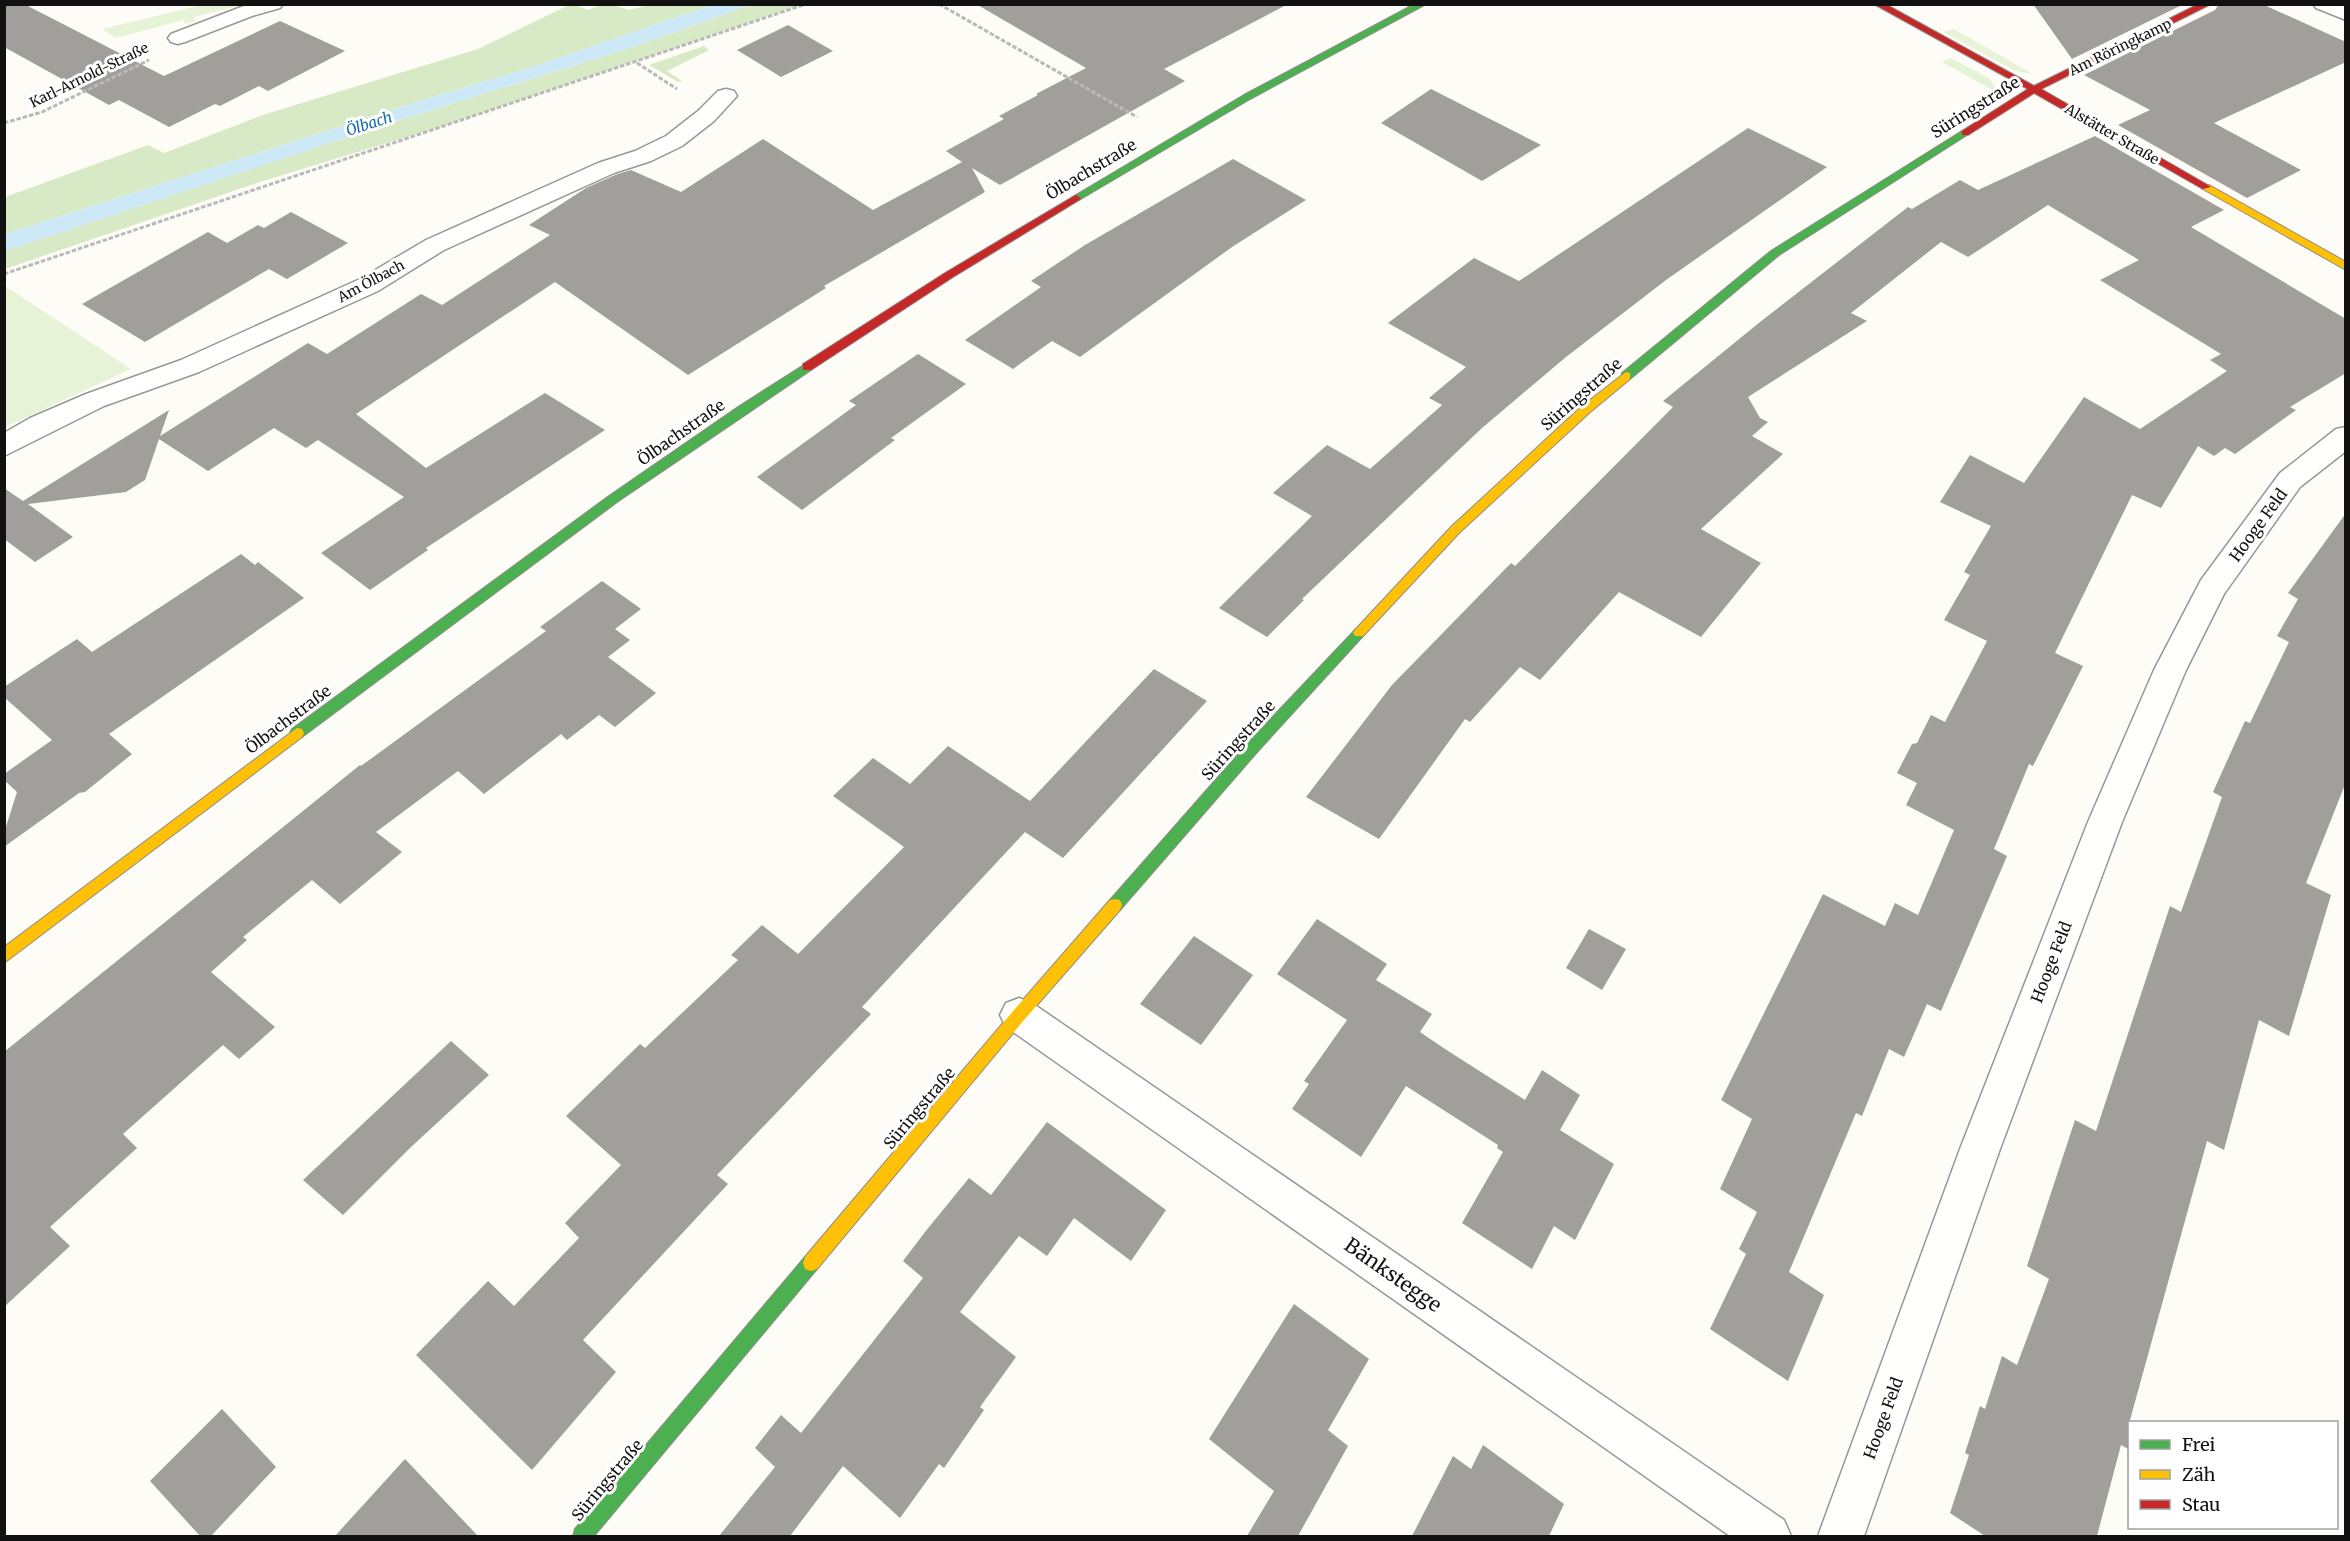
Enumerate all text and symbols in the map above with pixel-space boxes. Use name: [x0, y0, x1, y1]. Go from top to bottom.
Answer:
street label: Am Röringkamp: [2065, 14, 2175, 80]
street label: Karl-Arnold-Straße: [27, 38, 151, 112]
street label: Süringstraße: [1927, 72, 2023, 142]
street label: Alstätter Straße: [2061, 99, 2162, 168]
water label: Ölbach: [343, 107, 394, 140]
street label: Ölbachstraße: [1042, 134, 1140, 204]
street label: Am Ölbach: [333, 256, 408, 307]
street label: Süringstraße: [1536, 353, 1626, 435]
street label: Ölbachstraße: [634, 395, 728, 469]
street label: Hooge Feld: [2225, 484, 2291, 565]
street label: Ölbachstraße: [241, 680, 335, 758]
street label: Süringstraße: [1197, 696, 1279, 784]
street label: Hooge Feld: [2026, 918, 2076, 1005]
street label: Süringstraße: [879, 1063, 959, 1153]
street label: Bänkstegge: [1340, 1232, 1447, 1317]
street label: Hooge Feld: [1859, 1374, 1907, 1462]
legend: [2128, 1421, 2338, 1529]
text: Frei: [2182, 1433, 2216, 1456]
street label: Süringstraße: [567, 1435, 647, 1525]
text: Zäh: [2182, 1463, 2216, 1486]
text: Stau: [2182, 1493, 2220, 1516]

